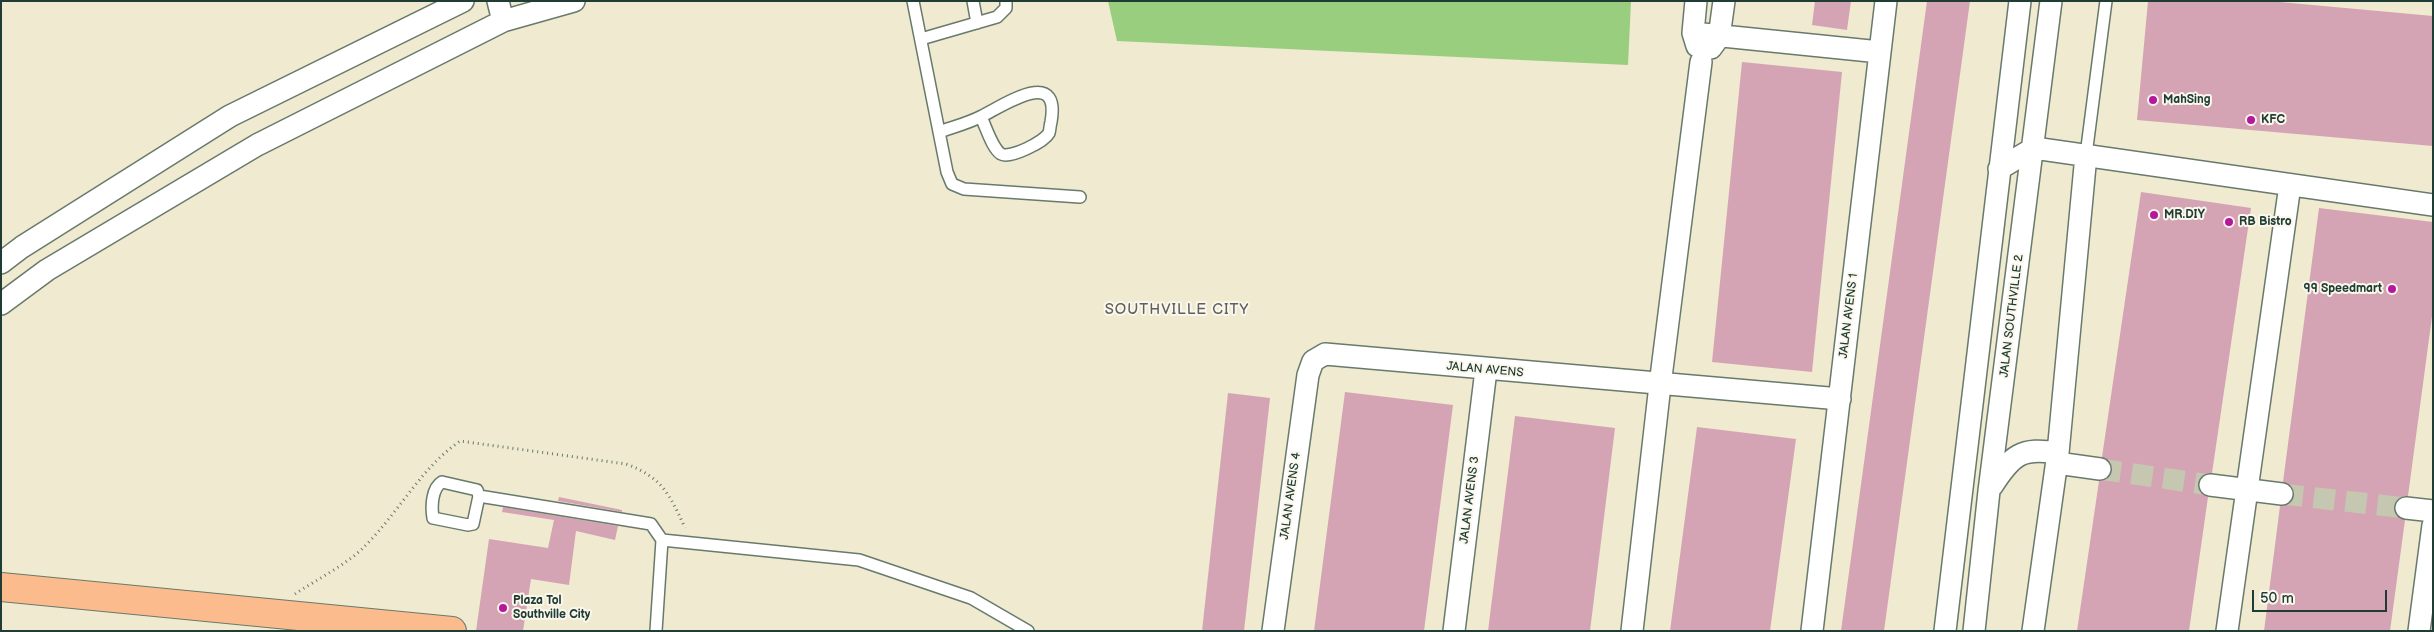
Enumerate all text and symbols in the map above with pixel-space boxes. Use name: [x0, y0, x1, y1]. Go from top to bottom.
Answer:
place label: MahSing: [2163, 93, 2211, 107]
marker: MahSing: [2147, 94, 2159, 106]
place label: KFC: [2261, 113, 2285, 127]
marker: KFC: [2245, 114, 2257, 126]
place label: MR.DIY: [2164, 208, 2205, 222]
marker: MR.DIY: [2148, 209, 2160, 221]
place label: RB Bistro: [2239, 215, 2292, 229]
marker: RB Bistro: [2223, 216, 2235, 228]
street label: JALAN SOUTHVILLE 2: [1997, 254, 2027, 378]
street label: JALAN AVENS 1: [1837, 273, 1861, 359]
place label: 99 Speedmart: [2304, 282, 2382, 296]
marker: 99 Speedmart: [2386, 283, 2398, 295]
district label: SOUTHVILLE CITY: [1103, 301, 1251, 319]
street label: JALAN AVENS: [1446, 359, 1524, 381]
street label: JALAN AVENS 4: [1278, 451, 1304, 541]
street label: JALAN AVENS 3: [1457, 455, 1483, 545]
scale bar: [2254, 580, 2389, 612]
text: 50 m: [2260, 589, 2294, 608]
place label: Plaza Tol Southville City: [513, 594, 590, 622]
marker: Plaza Tol Southville City: [497, 602, 509, 614]

